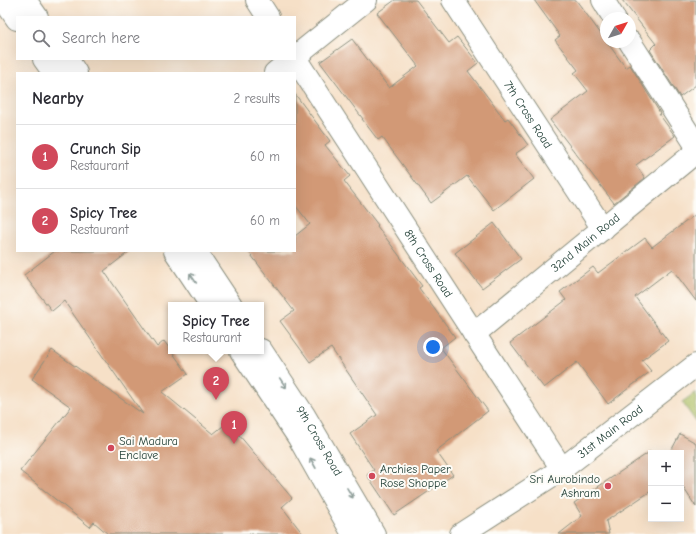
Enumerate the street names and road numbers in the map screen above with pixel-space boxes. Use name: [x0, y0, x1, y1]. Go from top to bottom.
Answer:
street label: 7th Cross Road: [501, 78, 555, 151]
street label: 32nd Main Road: [548, 210, 623, 275]
street label: 8th Cross Road: [401, 227, 456, 300]
street label: 31st Main Road: [575, 402, 646, 461]
street label: 9th Cross Road: [293, 404, 345, 478]

